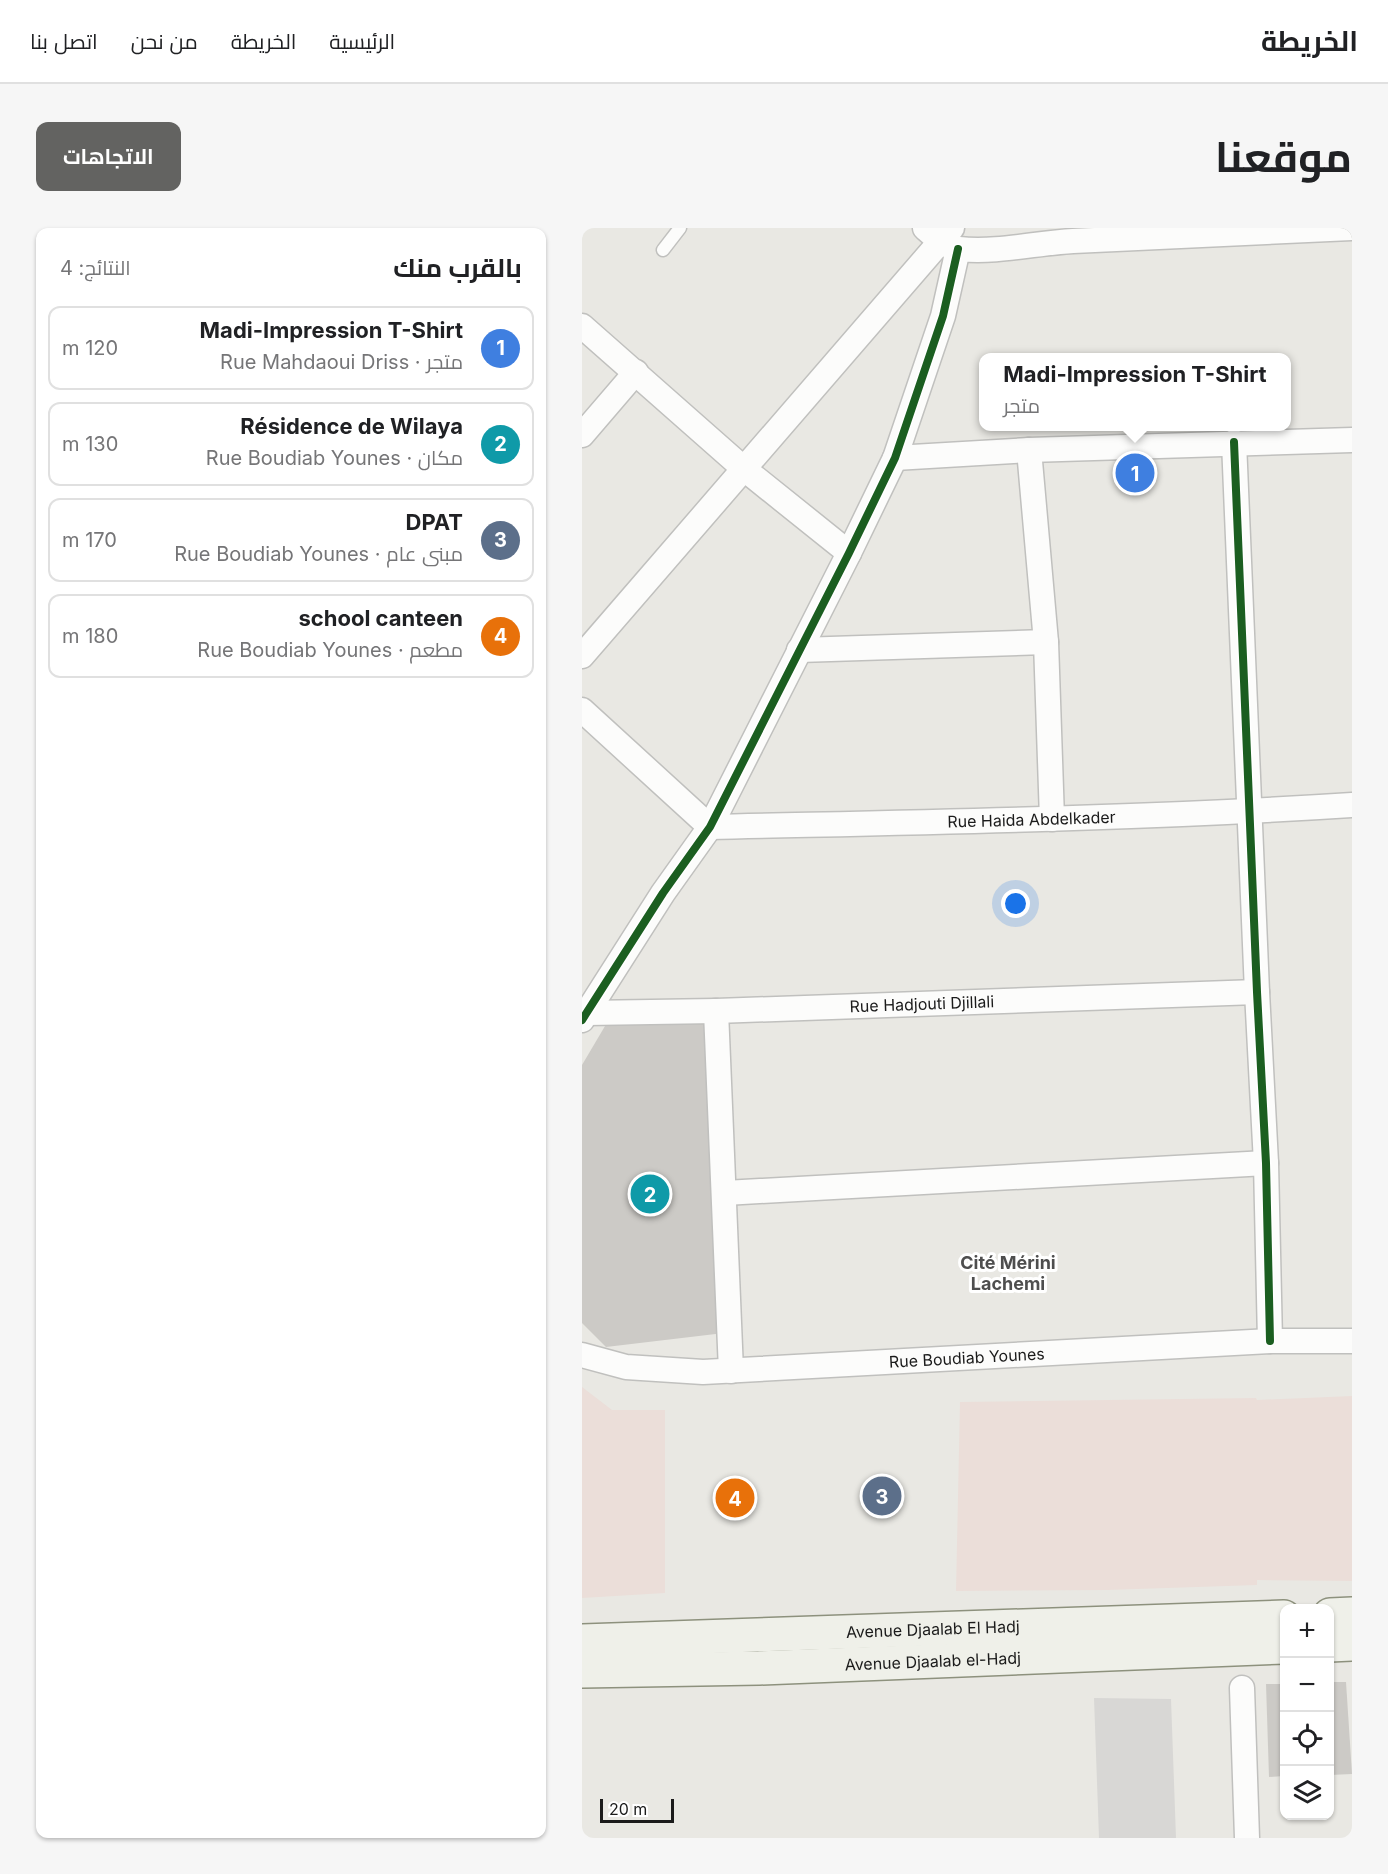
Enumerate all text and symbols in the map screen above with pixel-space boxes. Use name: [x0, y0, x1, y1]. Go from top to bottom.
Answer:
text: الخريطة: [1261, 24, 1358, 58]
text: اتصل بنا: [30, 29, 98, 54]
text: من نحن: [131, 29, 198, 54]
text: الخريطة: [231, 29, 296, 54]
text: الرئيسية: [329, 29, 395, 54]
button: الاتجاهات: [36, 122, 181, 191]
text: موقعنا: [1215, 131, 1352, 182]
text: بالقرب منك: [393, 252, 522, 283]
text: النتائج: 4: [60, 256, 131, 280]
text: Madi-Impression T-Shirt: [200, 317, 463, 343]
text: 120 m: [62, 336, 118, 360]
text: 1: [496, 336, 505, 360]
text: متجر · Rue Mahdaoui Driss: [220, 350, 463, 374]
popup: [979, 353, 1291, 431]
text: Madi-Impression T-Shirt: [1003, 361, 1267, 387]
text: متجر: [1003, 394, 1040, 418]
text: Résidence de Wilaya: [240, 413, 463, 439]
text: 130 m: [62, 432, 118, 456]
text: 2: [494, 432, 507, 456]
text: مكان · Rue Boudiab Younes: [206, 446, 463, 470]
pin: 1: [1116, 450, 1154, 496]
text: DPAT: [406, 509, 463, 535]
text: 170 m: [62, 528, 117, 552]
text: 3: [494, 528, 507, 552]
text: مبنى عام · Rue Boudiab Younes: [174, 542, 463, 566]
text: school canteen: [299, 605, 463, 631]
text: 180 m: [62, 624, 118, 648]
text: 4: [494, 624, 507, 648]
text: مطعم · Rue Boudiab Younes: [197, 638, 463, 662]
street label: Rue Haida Abdelkader: [947, 807, 1116, 832]
your location: [1001, 889, 1030, 918]
street label: Rue Hadjouti Djillali: [849, 991, 994, 1016]
pin: 2: [630, 1172, 670, 1216]
district label: Cité Mérini Lachemi: [960, 1252, 1056, 1294]
street label: Rue Boudiab Younes: [888, 1343, 1045, 1372]
pin: 3: [862, 1474, 902, 1518]
pin: 4: [716, 1476, 754, 1520]
map controls: [1280, 1604, 1334, 1820]
button: +: [1280, 1604, 1334, 1658]
street label: Avenue Djaalab El Hadj: [846, 1616, 1020, 1642]
street label: Avenue Djaalab el-Hadj: [844, 1648, 1021, 1675]
button: −: [1280, 1658, 1334, 1712]
button: locate: [1280, 1712, 1334, 1766]
button: layers: [1280, 1766, 1334, 1820]
scale bar: [600, 1796, 674, 1824]
text: 20 m: [609, 1799, 647, 1819]

